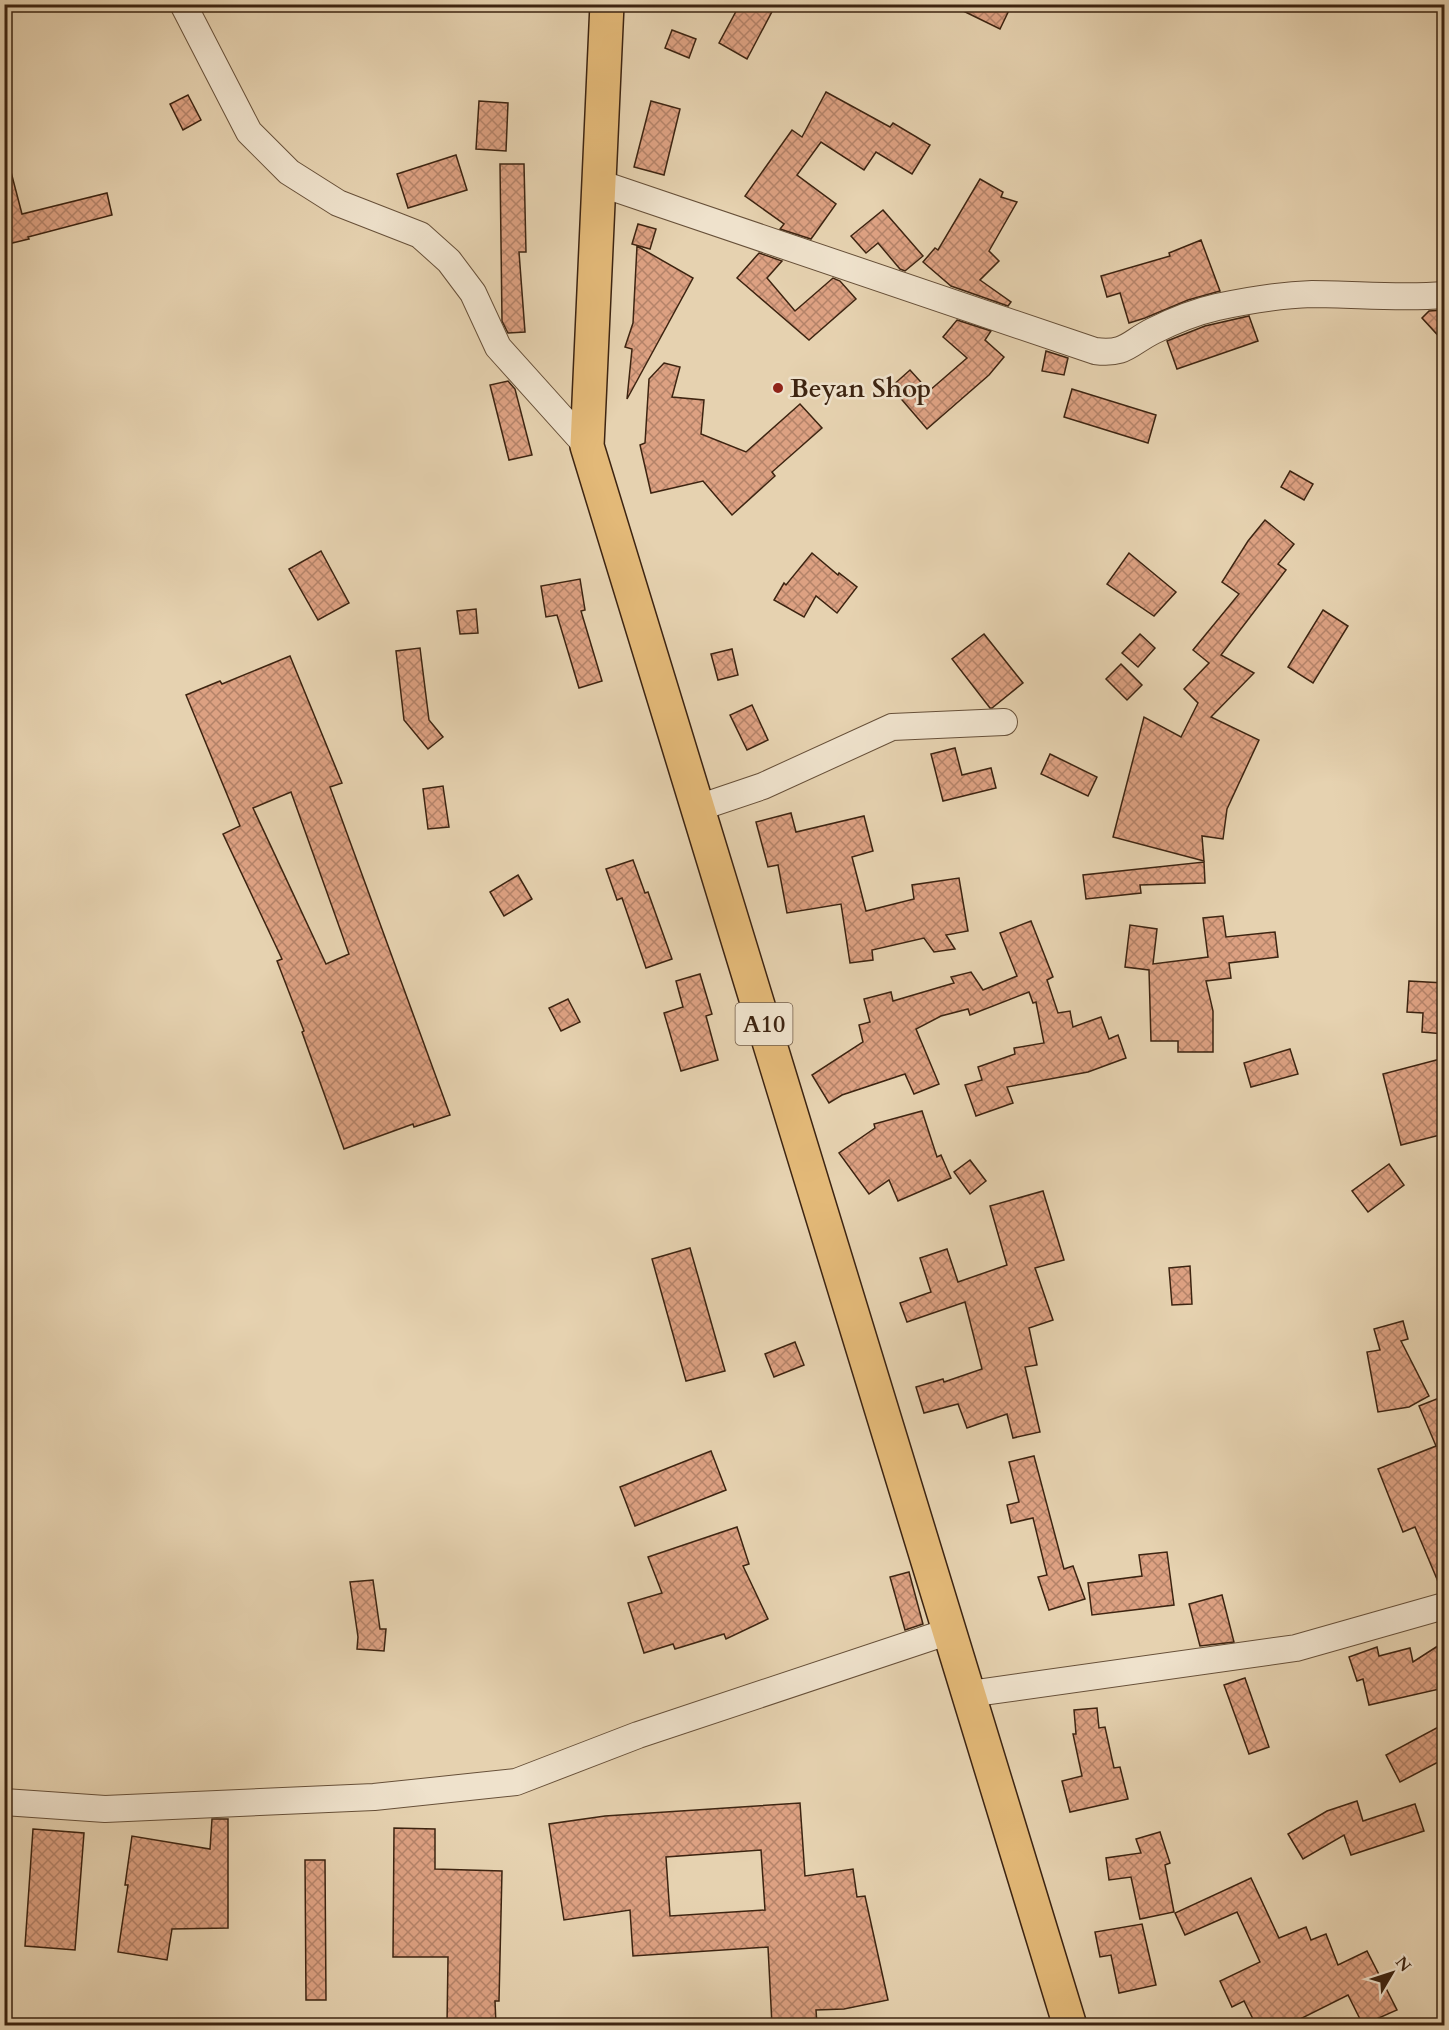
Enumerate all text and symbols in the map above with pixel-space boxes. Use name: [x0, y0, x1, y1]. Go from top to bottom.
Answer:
place label: Beyan Shop: [790, 371, 931, 406]
marker: Beyan Shop: [771, 381, 785, 395]
road number: A10: [736, 1003, 792, 1045]
north arrow: [1362, 1943, 1422, 2003]
text: N: [1390, 1952, 1416, 1977]

